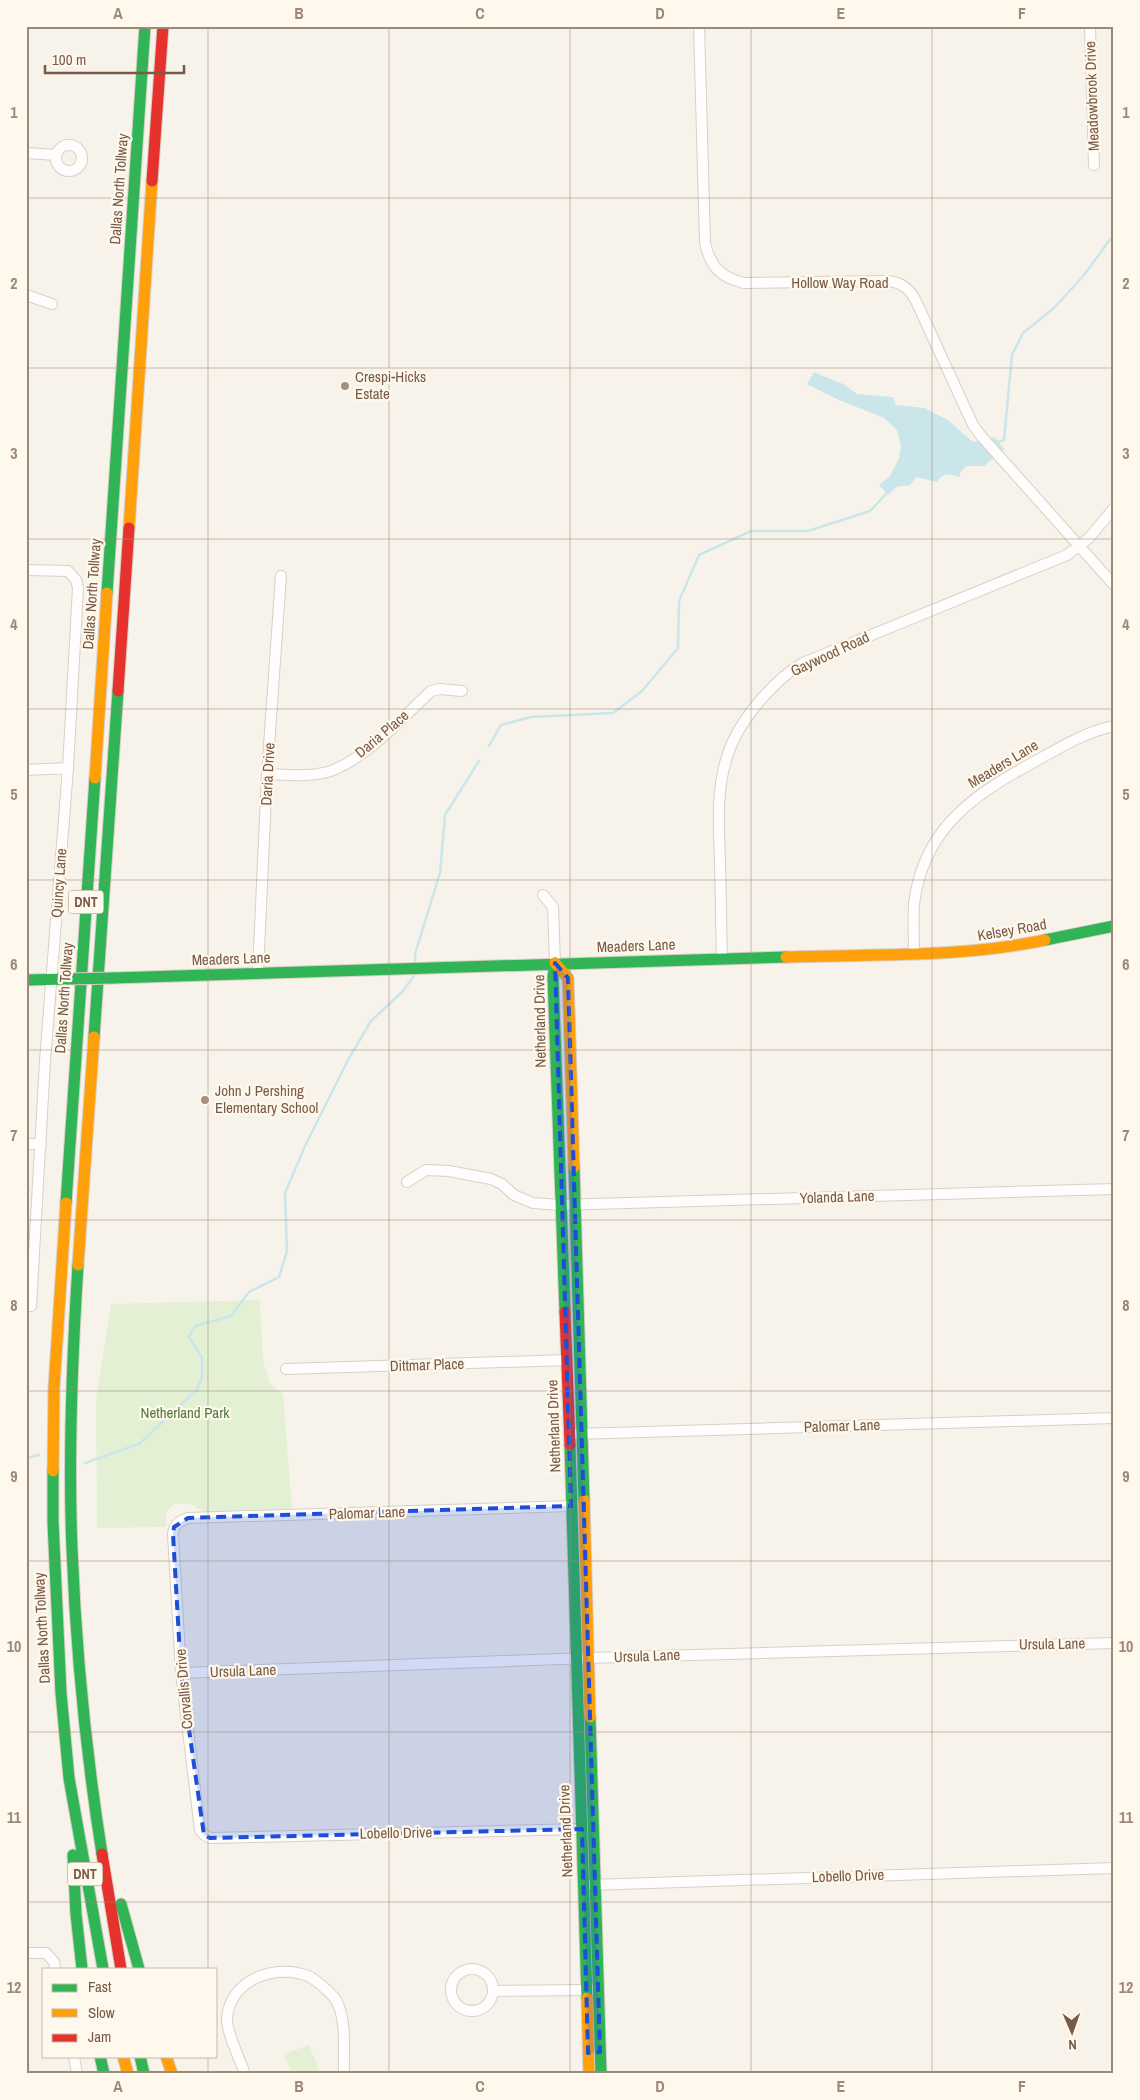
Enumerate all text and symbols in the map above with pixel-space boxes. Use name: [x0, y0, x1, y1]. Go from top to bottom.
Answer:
text: A: [113, 2, 123, 24]
text: B: [294, 2, 304, 24]
text: C: [475, 2, 485, 24]
text: D: [655, 2, 665, 24]
text: E: [837, 2, 846, 24]
text: F: [1018, 2, 1026, 24]
street label: Meadowbrook Drive: [1079, 41, 1104, 151]
scale bar: [45, 42, 184, 74]
text: 100 m: [52, 49, 86, 70]
text: 1: [10, 101, 18, 123]
text: 1: [1122, 101, 1130, 123]
street label: Dallas North Tollway: [104, 132, 133, 245]
text: 2: [10, 272, 18, 294]
street label: Hollow Way Road: [791, 272, 889, 293]
text: 2: [1122, 272, 1130, 294]
place label: Crespi-Hicks Estate: [355, 366, 426, 404]
marker: Crespi-Hicks Estate: [339, 380, 351, 392]
text: 3: [10, 442, 18, 464]
text: 3: [1122, 442, 1130, 464]
street label: Dallas North Tollway: [77, 537, 106, 650]
text: 4: [10, 613, 18, 635]
text: 4: [1122, 613, 1130, 635]
street label: Gaywood Road: [787, 626, 873, 681]
street label: Daria Place: [350, 705, 413, 762]
street label: Meaders Lane: [964, 734, 1042, 793]
street label: Daria Drive: [255, 742, 280, 806]
text: 5: [10, 783, 18, 805]
text: 5: [1122, 783, 1130, 805]
street label: Quincy Lane: [46, 847, 71, 918]
road number: DNT: [68, 890, 104, 914]
street label: Kelsey Road: [976, 913, 1048, 946]
street label: Meaders Lane: [596, 934, 676, 957]
street label: Dallas North Tollway: [49, 941, 78, 1054]
street label: Meaders Lane: [191, 947, 271, 970]
text: 6: [10, 953, 18, 975]
text: 6: [1122, 953, 1130, 975]
street label: Netherland Drive: [528, 974, 551, 1068]
place label: John J Pershing Elementary School: [215, 1080, 318, 1118]
marker: John J Pershing Elementary School: [199, 1094, 211, 1106]
text: 7: [10, 1124, 18, 1146]
text: 7: [1122, 1124, 1130, 1146]
street label: Yolanda Lane: [799, 1185, 875, 1208]
text: 8: [10, 1294, 18, 1316]
text: 8: [1122, 1294, 1130, 1316]
street label: Dittmar Place: [389, 1353, 465, 1376]
street label: Netherland Drive: [541, 1379, 566, 1473]
park label: Netherland Park: [141, 1402, 230, 1423]
street label: Palomar Lane: [803, 1414, 881, 1437]
text: 9: [10, 1465, 18, 1487]
text: 9: [1122, 1465, 1130, 1487]
street label: Palomar Lane: [328, 1501, 406, 1524]
street label: Dallas North Tollway: [28, 1571, 55, 1684]
street label: Ursula Lane: [1019, 1632, 1085, 1655]
text: 10: [7, 1635, 21, 1657]
text: 10: [1119, 1635, 1133, 1657]
street label: Ursula Lane: [613, 1644, 681, 1667]
street label: Corvallis Drive: [170, 1648, 197, 1730]
street label: Ursula Lane: [209, 1659, 277, 1682]
street label: Netherland Drive: [553, 1784, 578, 1878]
text: 11: [7, 1806, 22, 1828]
text: 11: [1119, 1806, 1134, 1828]
street label: Lobello Drive: [360, 1821, 433, 1844]
road number: DNT: [68, 1862, 102, 1886]
street label: Lobello Drive: [811, 1864, 885, 1887]
legend: [42, 1968, 218, 2058]
text: 12: [7, 1976, 21, 1998]
text: Fast: [88, 1976, 112, 1997]
text: 12: [1119, 1976, 1133, 1998]
text: Slow: [88, 2002, 115, 2023]
north arrow: [1048, 2008, 1098, 2058]
text: Jam: [88, 2026, 111, 2047]
text: N: [1068, 2036, 1077, 2054]
text: A: [113, 2075, 123, 2097]
text: B: [294, 2075, 304, 2097]
text: C: [475, 2075, 485, 2097]
text: D: [655, 2075, 665, 2097]
text: E: [837, 2075, 846, 2097]
text: F: [1018, 2075, 1026, 2097]

